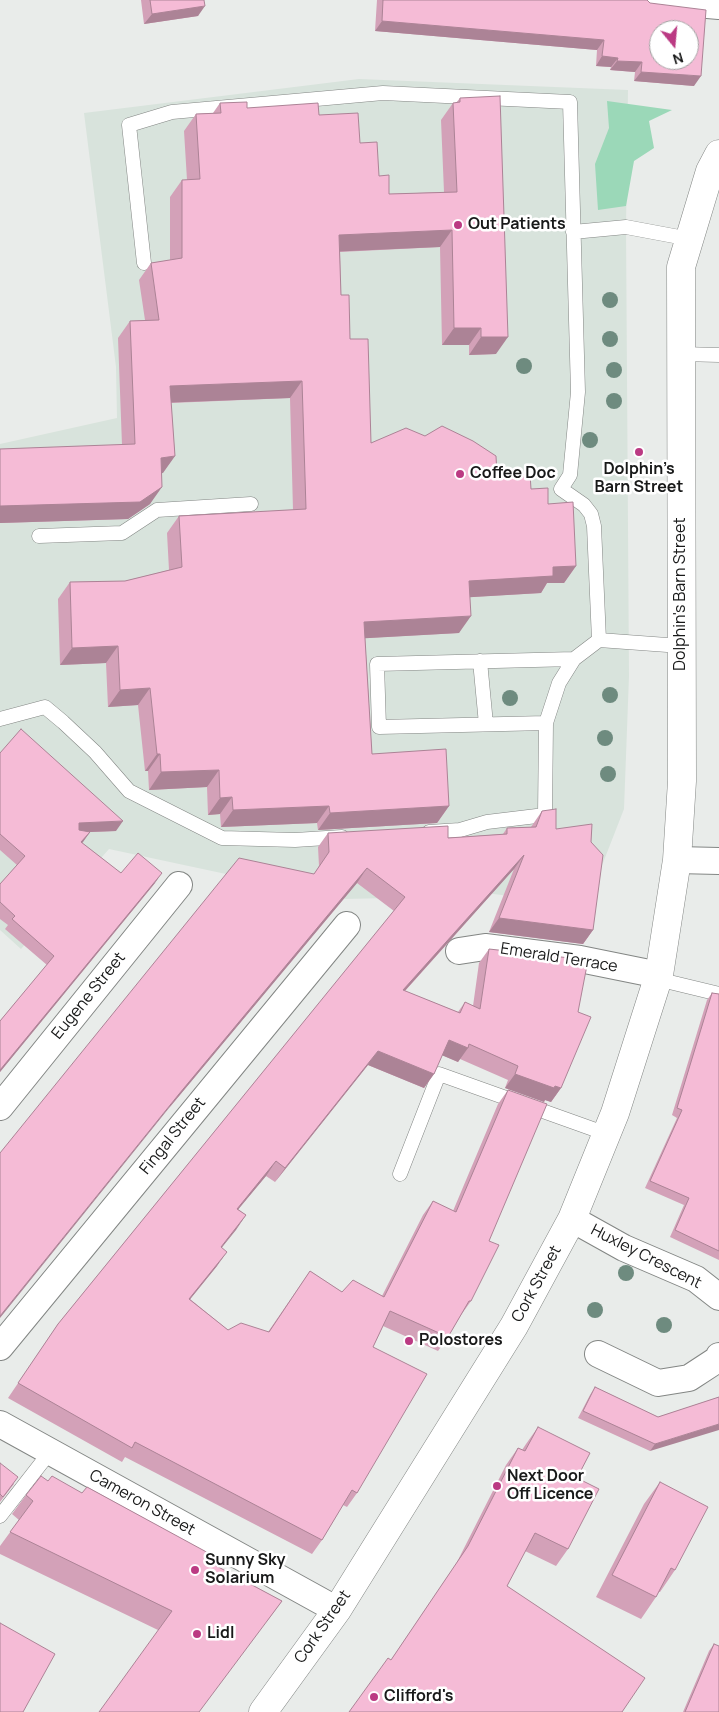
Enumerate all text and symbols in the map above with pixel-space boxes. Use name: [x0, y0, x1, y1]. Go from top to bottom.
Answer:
north arrow: [649, 20, 699, 70]
text: N: [671, 48, 686, 69]
place label: Out Patients: [468, 215, 566, 235]
marker: Out Patients: [452, 219, 464, 231]
marker: Dolphin’s Barn Street: [633, 446, 645, 458]
place label: Dolphin’s Barn Street: [595, 460, 683, 498]
place label: Coffee Doc: [470, 464, 556, 484]
marker: Coffee Doc: [454, 468, 466, 480]
street label: Dolphin's Barn Street: [671, 517, 691, 671]
street label: Emerald Terrace: [499, 939, 619, 977]
street label: Eugene Street: [48, 949, 130, 1043]
street label: Fingal Street: [136, 1094, 210, 1178]
street label: Huxley Crescent: [587, 1221, 705, 1293]
street label: Cork Street: [508, 1242, 566, 1326]
place label: Polostores: [419, 1331, 503, 1351]
marker: Polostores: [403, 1335, 415, 1347]
street label: Cameron Street: [86, 1466, 198, 1540]
place label: Next Door Off Licence: [507, 1467, 593, 1505]
marker: Next Door Off Licence: [491, 1480, 503, 1492]
place label: Sunny Sky Solarium: [205, 1551, 285, 1589]
marker: Sunny Sky Solarium: [189, 1564, 201, 1576]
street label: Cork Street: [291, 1587, 355, 1667]
place label: Lidl: [207, 1624, 234, 1644]
marker: Lidl: [191, 1628, 203, 1640]
place label: Clifford's: [384, 1687, 453, 1707]
marker: Clifford's: [368, 1691, 380, 1703]

